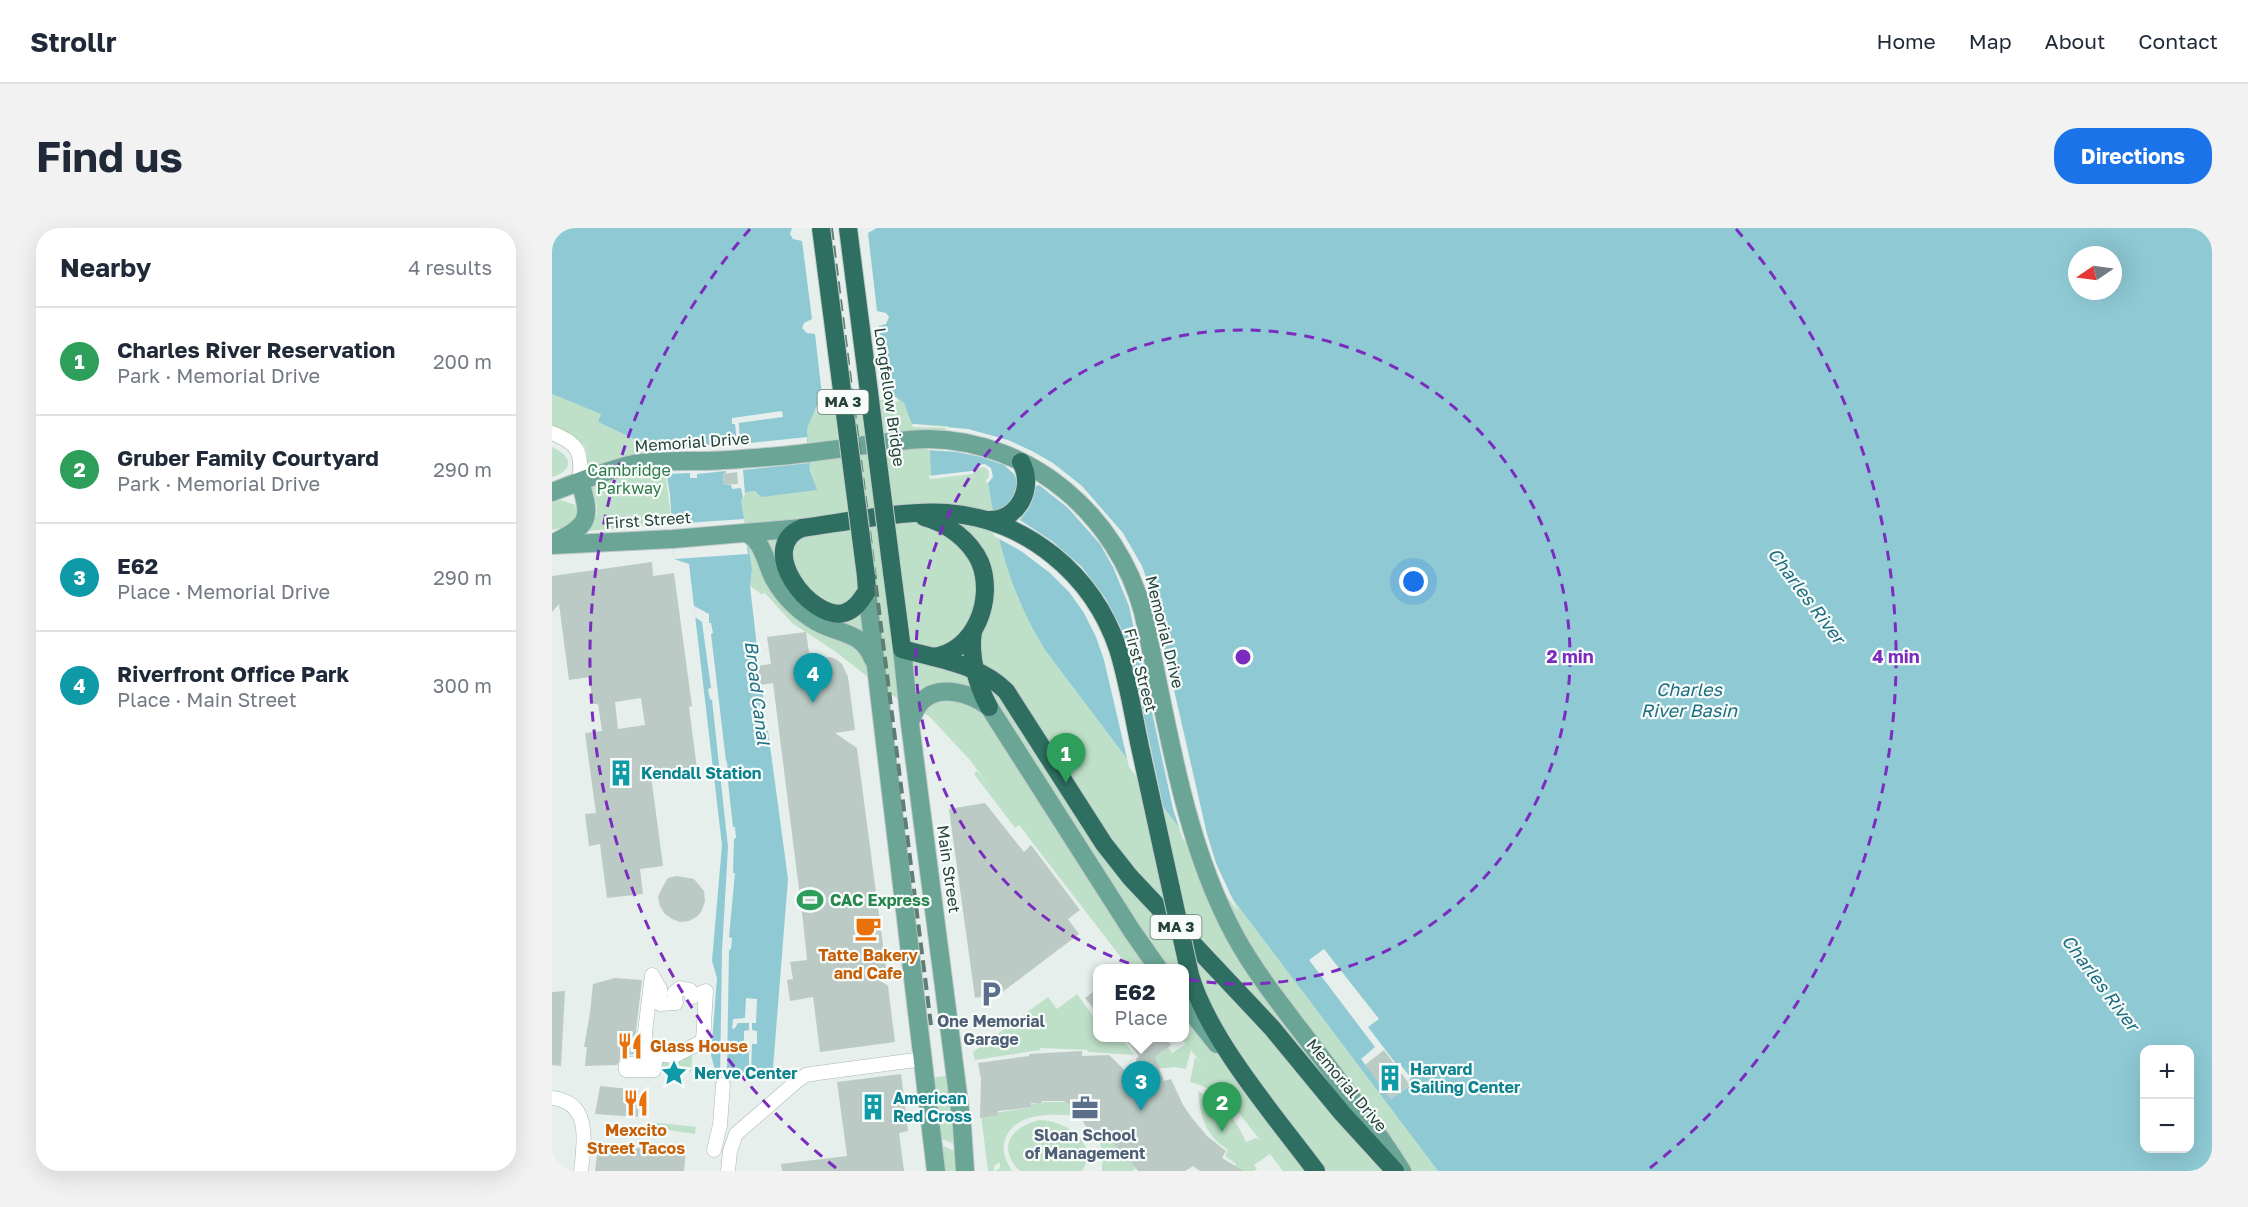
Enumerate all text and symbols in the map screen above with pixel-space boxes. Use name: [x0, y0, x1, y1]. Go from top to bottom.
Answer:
text: Strollr: [30, 25, 117, 58]
text: Home: [1876, 28, 1936, 54]
text: Map: [1969, 28, 2012, 54]
text: About: [2045, 28, 2105, 54]
text: Contact: [2138, 28, 2218, 54]
button: Directions: [2054, 128, 2212, 184]
text: Find us: [36, 131, 183, 181]
north arrow: [2068, 246, 2122, 300]
text: Nearby: [60, 252, 151, 283]
text: 4 results: [408, 255, 492, 279]
street label: Longfellow Bridge: [870, 326, 910, 468]
text: Charles River Reservation: [117, 336, 395, 363]
text: 1: [74, 349, 85, 373]
text: 200 m: [433, 349, 492, 373]
text: Park · Memorial Drive: [117, 363, 320, 387]
road number: MA 3: [818, 390, 868, 414]
street label: Memorial Drive: [634, 428, 750, 456]
text: Gruber Family Courtyard: [117, 444, 379, 471]
text: 2: [73, 457, 86, 481]
text: 290 m: [433, 457, 492, 481]
park label: Cambridge Parkway: [587, 460, 671, 498]
text: Park · Memorial Drive: [117, 471, 320, 495]
street label: First Street: [604, 507, 692, 533]
water label: Charles River: [1763, 543, 1852, 650]
text: E62: [117, 552, 158, 579]
text: 3: [73, 565, 86, 589]
text: 290 m: [433, 565, 492, 589]
your location: [1399, 567, 1428, 596]
street label: Memorial Drive: [1141, 574, 1189, 690]
text: Place · Memorial Drive: [117, 579, 330, 603]
street label: First Street: [1120, 626, 1162, 714]
water label: Broad Canal: [741, 639, 775, 747]
text: 2 min: [1546, 645, 1594, 667]
text: 4 min: [1872, 645, 1920, 667]
centre of rings: [1233, 647, 1253, 667]
pin: 4: [794, 654, 832, 703]
text: Riverfront Office Park: [117, 660, 349, 687]
text: 4: [73, 673, 86, 697]
text: 300 m: [433, 673, 492, 697]
water label: Charles River Basin: [1641, 678, 1738, 721]
text: Place · Main Street: [117, 687, 297, 711]
pin: 1: [1046, 734, 1086, 783]
building icon: Kendall Station: [606, 758, 636, 788]
place label: Kendall Station: [641, 763, 762, 783]
street label: Main Street: [933, 824, 965, 914]
sports icon: CAC Express: [795, 885, 825, 915]
place label: CAC Express: [830, 890, 930, 910]
cafe icon: Tatte Bakery and Cafe: [853, 913, 883, 943]
road number: MA 3: [1150, 915, 1202, 939]
water label: Charles River: [2057, 930, 2146, 1037]
place label: Tatte Bakery and Cafe: [818, 945, 918, 983]
popup: [1093, 964, 1189, 1042]
text: E62: [1114, 978, 1155, 1005]
parking icon: One Memorial Garage: [976, 979, 1006, 1009]
text: Place: [1114, 1005, 1168, 1029]
place label: One Memorial Garage: [937, 1011, 1046, 1049]
restaurant icon: Glass House: [615, 1031, 645, 1061]
street label: Memorial Drive: [1302, 1034, 1392, 1136]
place label: Glass House: [650, 1036, 748, 1056]
map controls: [2140, 1045, 2194, 1153]
button: +: [2140, 1045, 2194, 1099]
place icon: Nerve Center: [659, 1058, 689, 1088]
place label: Harvard Sailing Center: [1410, 1059, 1520, 1097]
pin: 3: [1122, 1062, 1160, 1111]
place label: Nerve Center: [694, 1063, 798, 1083]
building icon: Harvard Sailing Center: [1375, 1063, 1405, 1093]
pin: 2: [1202, 1082, 1242, 1132]
restaurant icon: Mexcito Street Tacos: [621, 1088, 651, 1118]
place label: American Red Cross: [893, 1088, 972, 1126]
building icon: American Red Cross: [858, 1092, 888, 1122]
office icon: Sloan School of Management: [1070, 1093, 1100, 1123]
button: −: [2140, 1099, 2194, 1153]
place label: Mexcito Street Tacos: [587, 1120, 685, 1158]
place label: Sloan School of Management: [1025, 1125, 1145, 1163]

